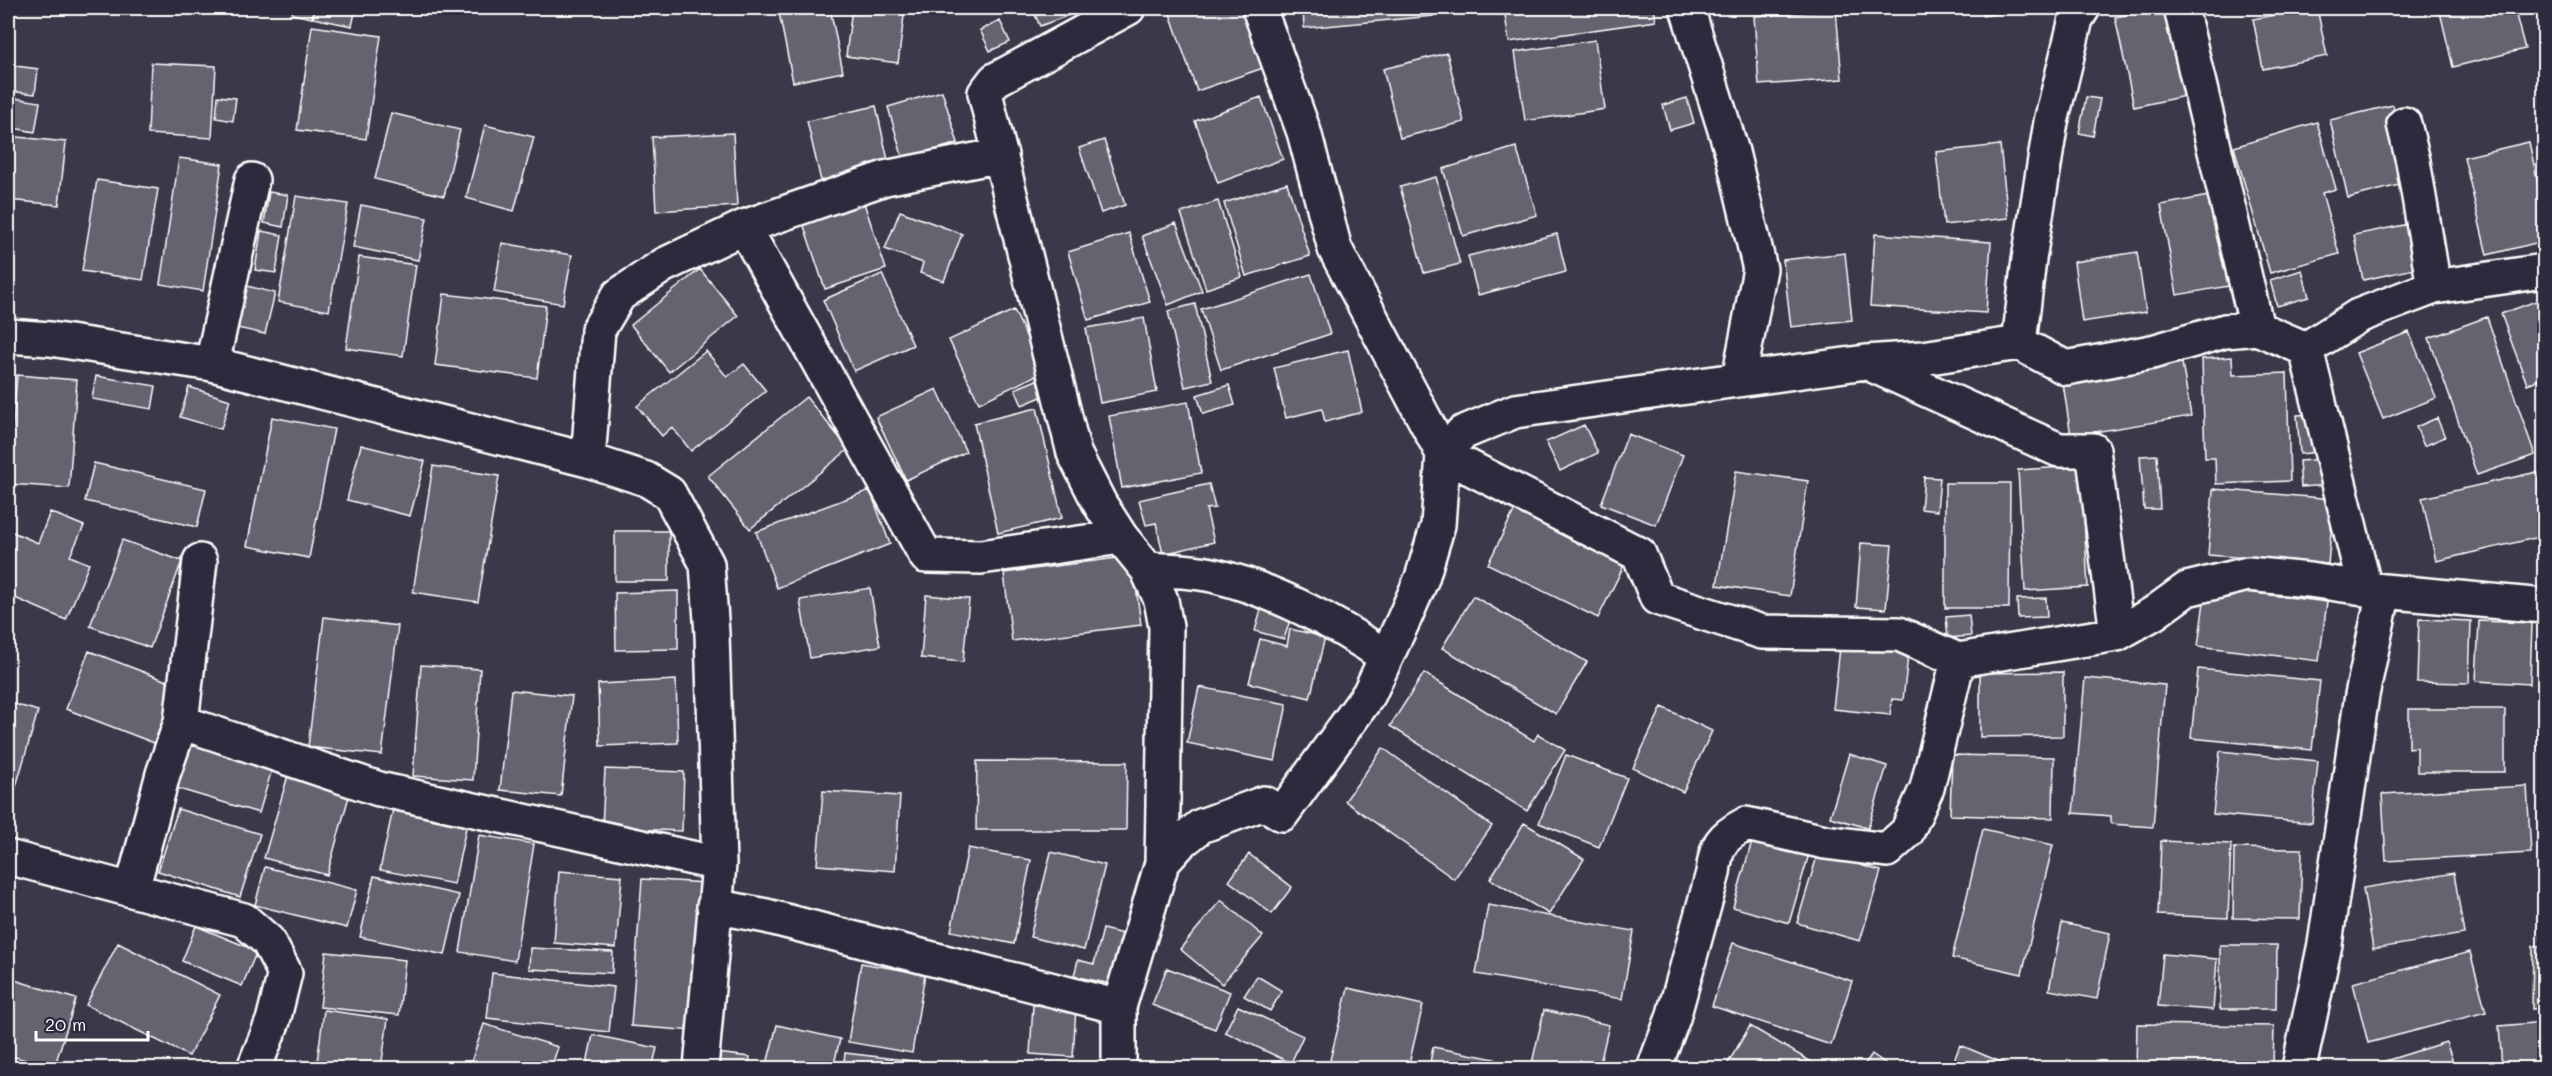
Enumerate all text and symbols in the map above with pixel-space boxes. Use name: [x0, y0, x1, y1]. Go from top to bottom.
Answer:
scale bar: [36, 1004, 148, 1042]
text: 20 m: [45, 1012, 86, 1036]

